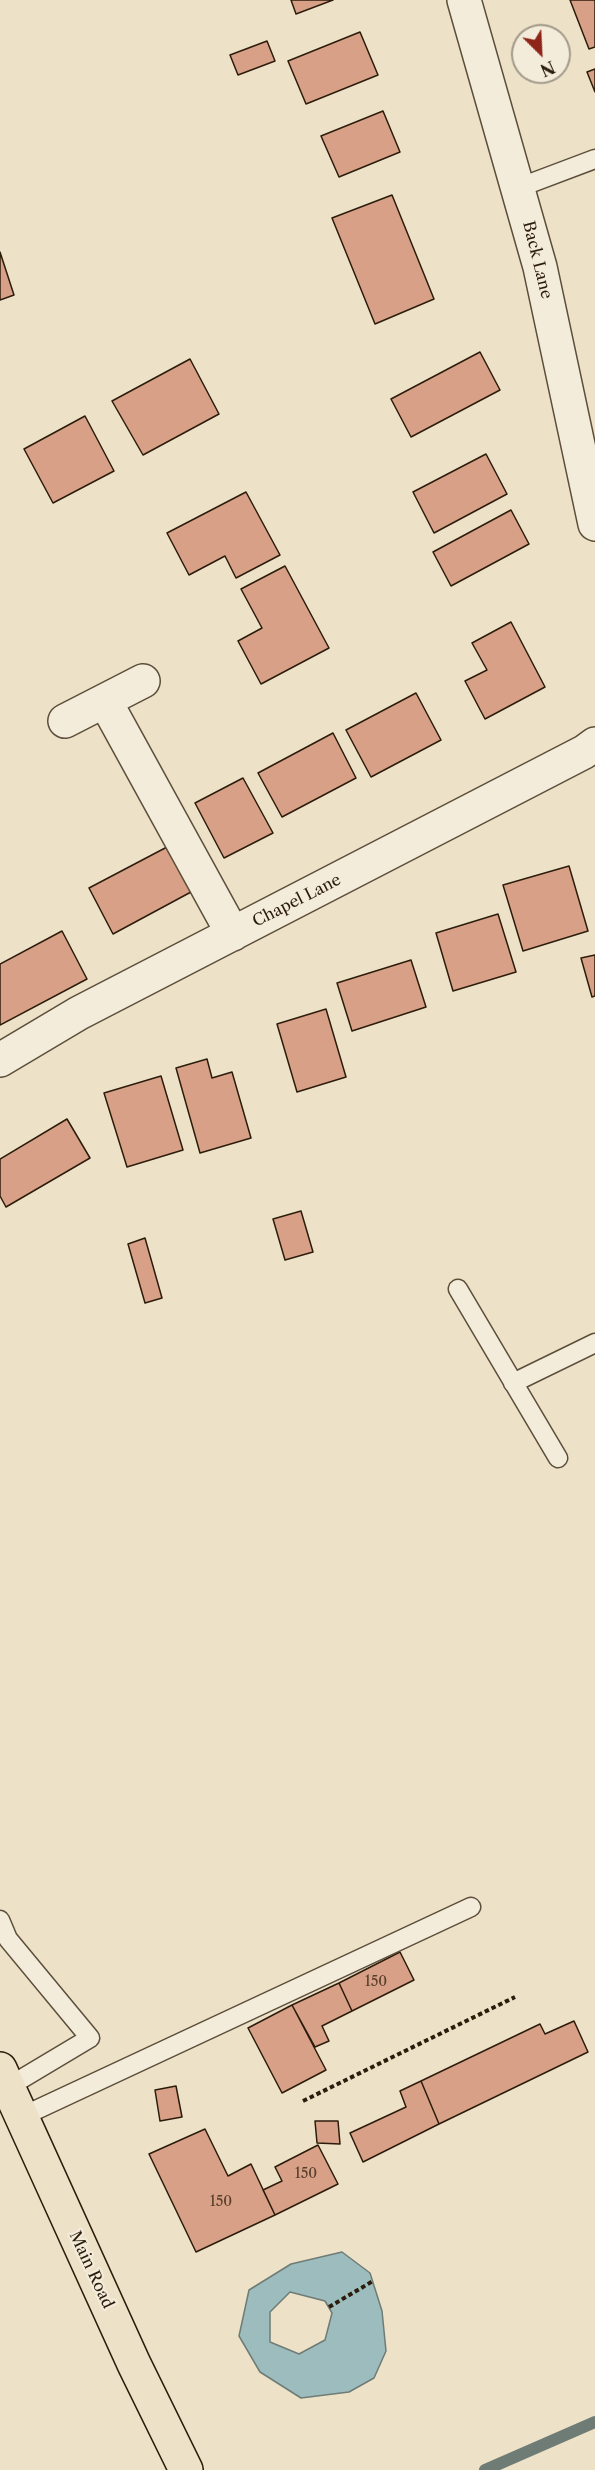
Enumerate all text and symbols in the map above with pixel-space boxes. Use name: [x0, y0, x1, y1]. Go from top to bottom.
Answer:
north arrow: [511, 24, 571, 84]
text: N: [537, 57, 558, 81]
street label: Back Lane: [518, 219, 556, 301]
street label: Chapel Lane: [250, 871, 344, 931]
house number: 150: [365, 1974, 387, 1990]
house number: 150: [295, 2166, 317, 2182]
house number: 150: [210, 2194, 232, 2210]
street label: Main Road: [65, 2228, 117, 2312]

